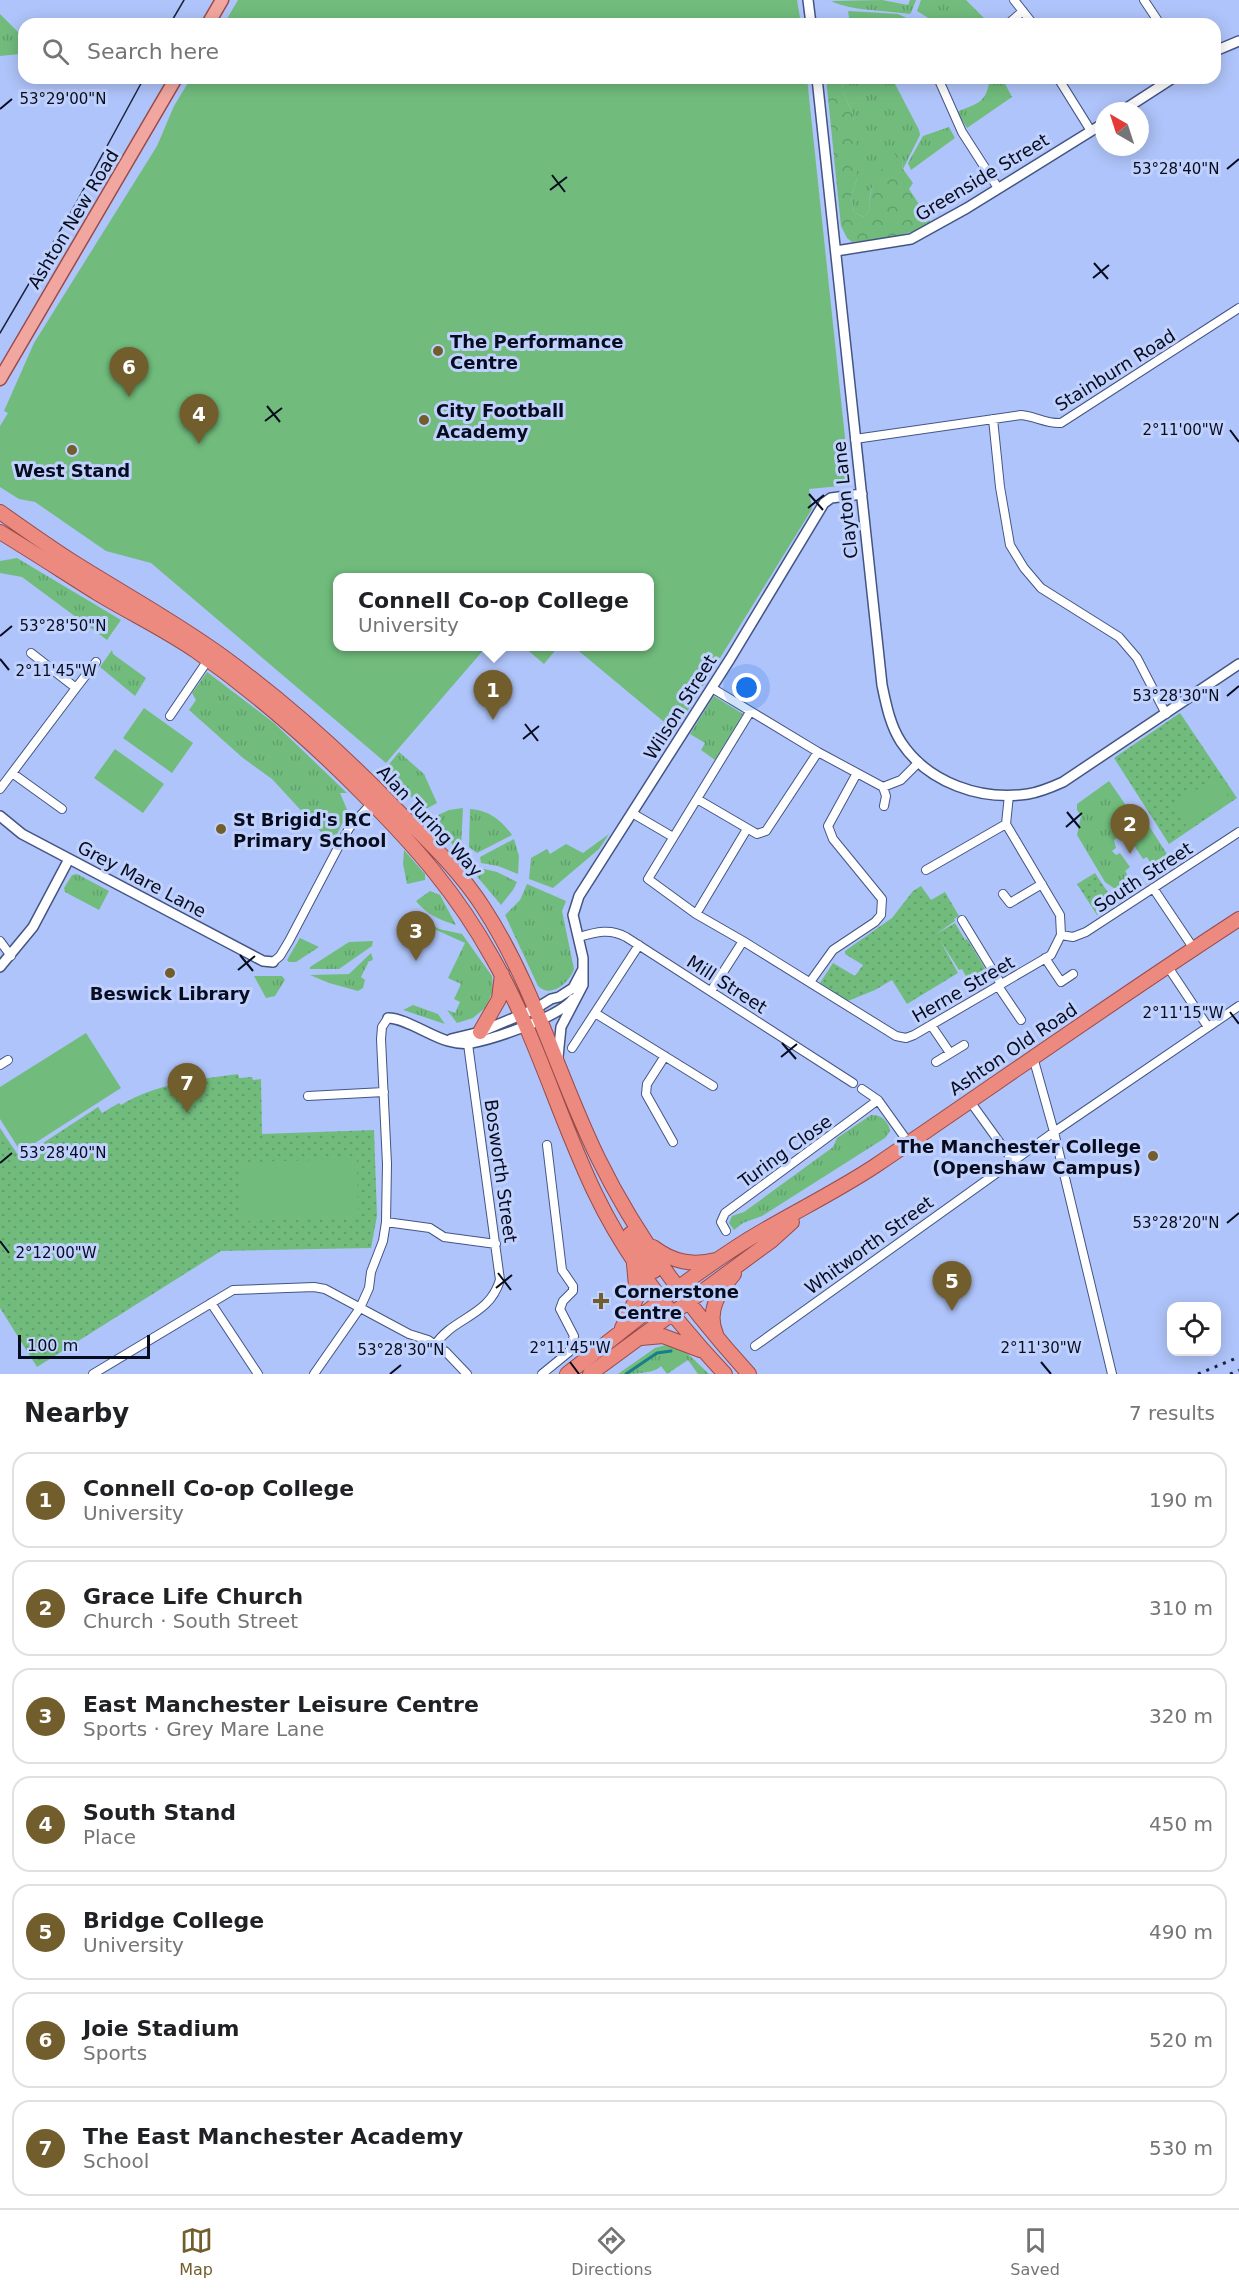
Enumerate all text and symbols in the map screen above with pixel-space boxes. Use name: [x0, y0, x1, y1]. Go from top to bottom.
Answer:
search box: [18, 18, 1221, 84]
icon: search: [39, 35, 72, 68]
text: Search here: [87, 39, 219, 64]
text: 53°29'00"N: [19, 90, 107, 108]
north arrow: [1095, 102, 1149, 156]
street label: Greenside Street: [912, 129, 1052, 225]
street label: Ashton New Road: [23, 146, 123, 292]
text: 53°28'40"N: [1132, 160, 1220, 178]
street label: Stainburn Road: [1051, 324, 1179, 416]
place label: The Performance Centre: [450, 331, 624, 373]
marker: The Performance Centre: [431, 344, 445, 358]
pin: 6: [110, 348, 148, 397]
pin: 4: [180, 394, 218, 444]
place label: City Football Academy: [436, 400, 564, 442]
marker: City Football Academy: [417, 413, 431, 427]
text: 2°11'00"W: [1142, 421, 1224, 439]
street label: Clayton Lane: [828, 440, 862, 560]
marker: West Stand: [65, 443, 79, 457]
place label: West Stand: [14, 460, 130, 481]
popup: [333, 573, 654, 651]
text: Connell Co-op College: [358, 588, 629, 613]
text: University: [358, 613, 459, 637]
text: 53°28'50"N: [19, 617, 107, 635]
street label: Wilson Street: [639, 651, 721, 763]
text: 2°11'45"W: [15, 662, 97, 680]
pin: 1: [474, 670, 512, 720]
your location: [732, 673, 761, 702]
text: 53°28'30"N: [1132, 687, 1220, 705]
street label: Alan Turing Way: [373, 761, 487, 881]
pin: 2: [1110, 804, 1150, 854]
place label: St Brigid's RC Primary School: [233, 809, 386, 851]
marker: St Brigid's RC Primary School: [214, 822, 228, 836]
street label: Grey Mare Lane: [74, 836, 210, 922]
street label: South Street: [1090, 837, 1196, 917]
pin: 3: [396, 912, 436, 961]
street label: Mill Street: [683, 950, 771, 1018]
street label: Herne Street: [908, 951, 1018, 1027]
marker: Beswick Library: [163, 966, 177, 980]
place label: Beswick Library: [90, 983, 251, 1004]
street label: Ashton Old Road: [945, 998, 1081, 1100]
text: 2°11'15"W: [1142, 1004, 1224, 1022]
pin: 7: [168, 1064, 207, 1113]
street label: Bosworth Street: [481, 1098, 521, 1244]
street label: Turing Close: [734, 1110, 836, 1192]
place label: The Manchester College (Openshaw Campus): [897, 1136, 1141, 1178]
text: 53°28'40"N: [19, 1144, 107, 1162]
marker: The Manchester College (Openshaw Campus): [1146, 1149, 1160, 1163]
street label: Whitworth Street: [801, 1191, 937, 1299]
text: 53°28'20"N: [1132, 1214, 1220, 1232]
text: 2°12'00"W: [15, 1244, 97, 1262]
pin: 5: [932, 1262, 972, 1311]
place label: Cornerstone Centre: [614, 1281, 739, 1323]
marker: Cornerstone Centre: [592, 1292, 610, 1310]
map controls: [1167, 1302, 1221, 1356]
button: locate: [1167, 1302, 1221, 1356]
scale bar: [18, 1332, 150, 1360]
text: 100 m: [27, 1336, 78, 1355]
text: 2°11'45"W: [529, 1339, 611, 1357]
text: 2°11'30"W: [1000, 1339, 1082, 1357]
text: 53°28'30"N: [357, 1341, 445, 1359]
text: Nearby: [24, 1398, 129, 1428]
text: 7 results: [1129, 1401, 1215, 1425]
text: Connell Co-op College: [83, 1476, 354, 1501]
text: 1: [39, 1488, 52, 1512]
text: 190 m: [1149, 1488, 1213, 1512]
text: University: [83, 1501, 184, 1525]
text: Grace Life Church: [83, 1584, 303, 1609]
text: 2: [39, 1596, 52, 1620]
text: 310 m: [1149, 1596, 1213, 1620]
text: Church · South Street: [83, 1609, 298, 1633]
text: East Manchester Leisure Centre: [83, 1692, 479, 1717]
text: 3: [39, 1704, 52, 1728]
text: 320 m: [1149, 1704, 1213, 1728]
text: Sports · Grey Mare Lane: [83, 1717, 324, 1741]
text: South Stand: [83, 1800, 236, 1825]
text: 4: [39, 1812, 52, 1836]
text: 450 m: [1149, 1812, 1213, 1836]
text: Place: [83, 1825, 136, 1849]
text: Bridge College: [83, 1908, 264, 1933]
text: 5: [39, 1920, 52, 1944]
text: 490 m: [1149, 1920, 1213, 1944]
text: University: [83, 1933, 184, 1957]
text: Joie Stadium: [83, 2016, 240, 2041]
text: 6: [39, 2028, 52, 2052]
text: 520 m: [1149, 2028, 1213, 2052]
text: Sports: [83, 2041, 147, 2065]
text: The East Manchester Academy: [83, 2124, 463, 2149]
text: 7: [39, 2136, 52, 2160]
text: 530 m: [1149, 2136, 1213, 2160]
text: School: [83, 2149, 149, 2173]
tab: Map: [179, 2224, 213, 2279]
tab: Directions: [571, 2224, 652, 2279]
tab: Saved: [1010, 2224, 1060, 2279]

